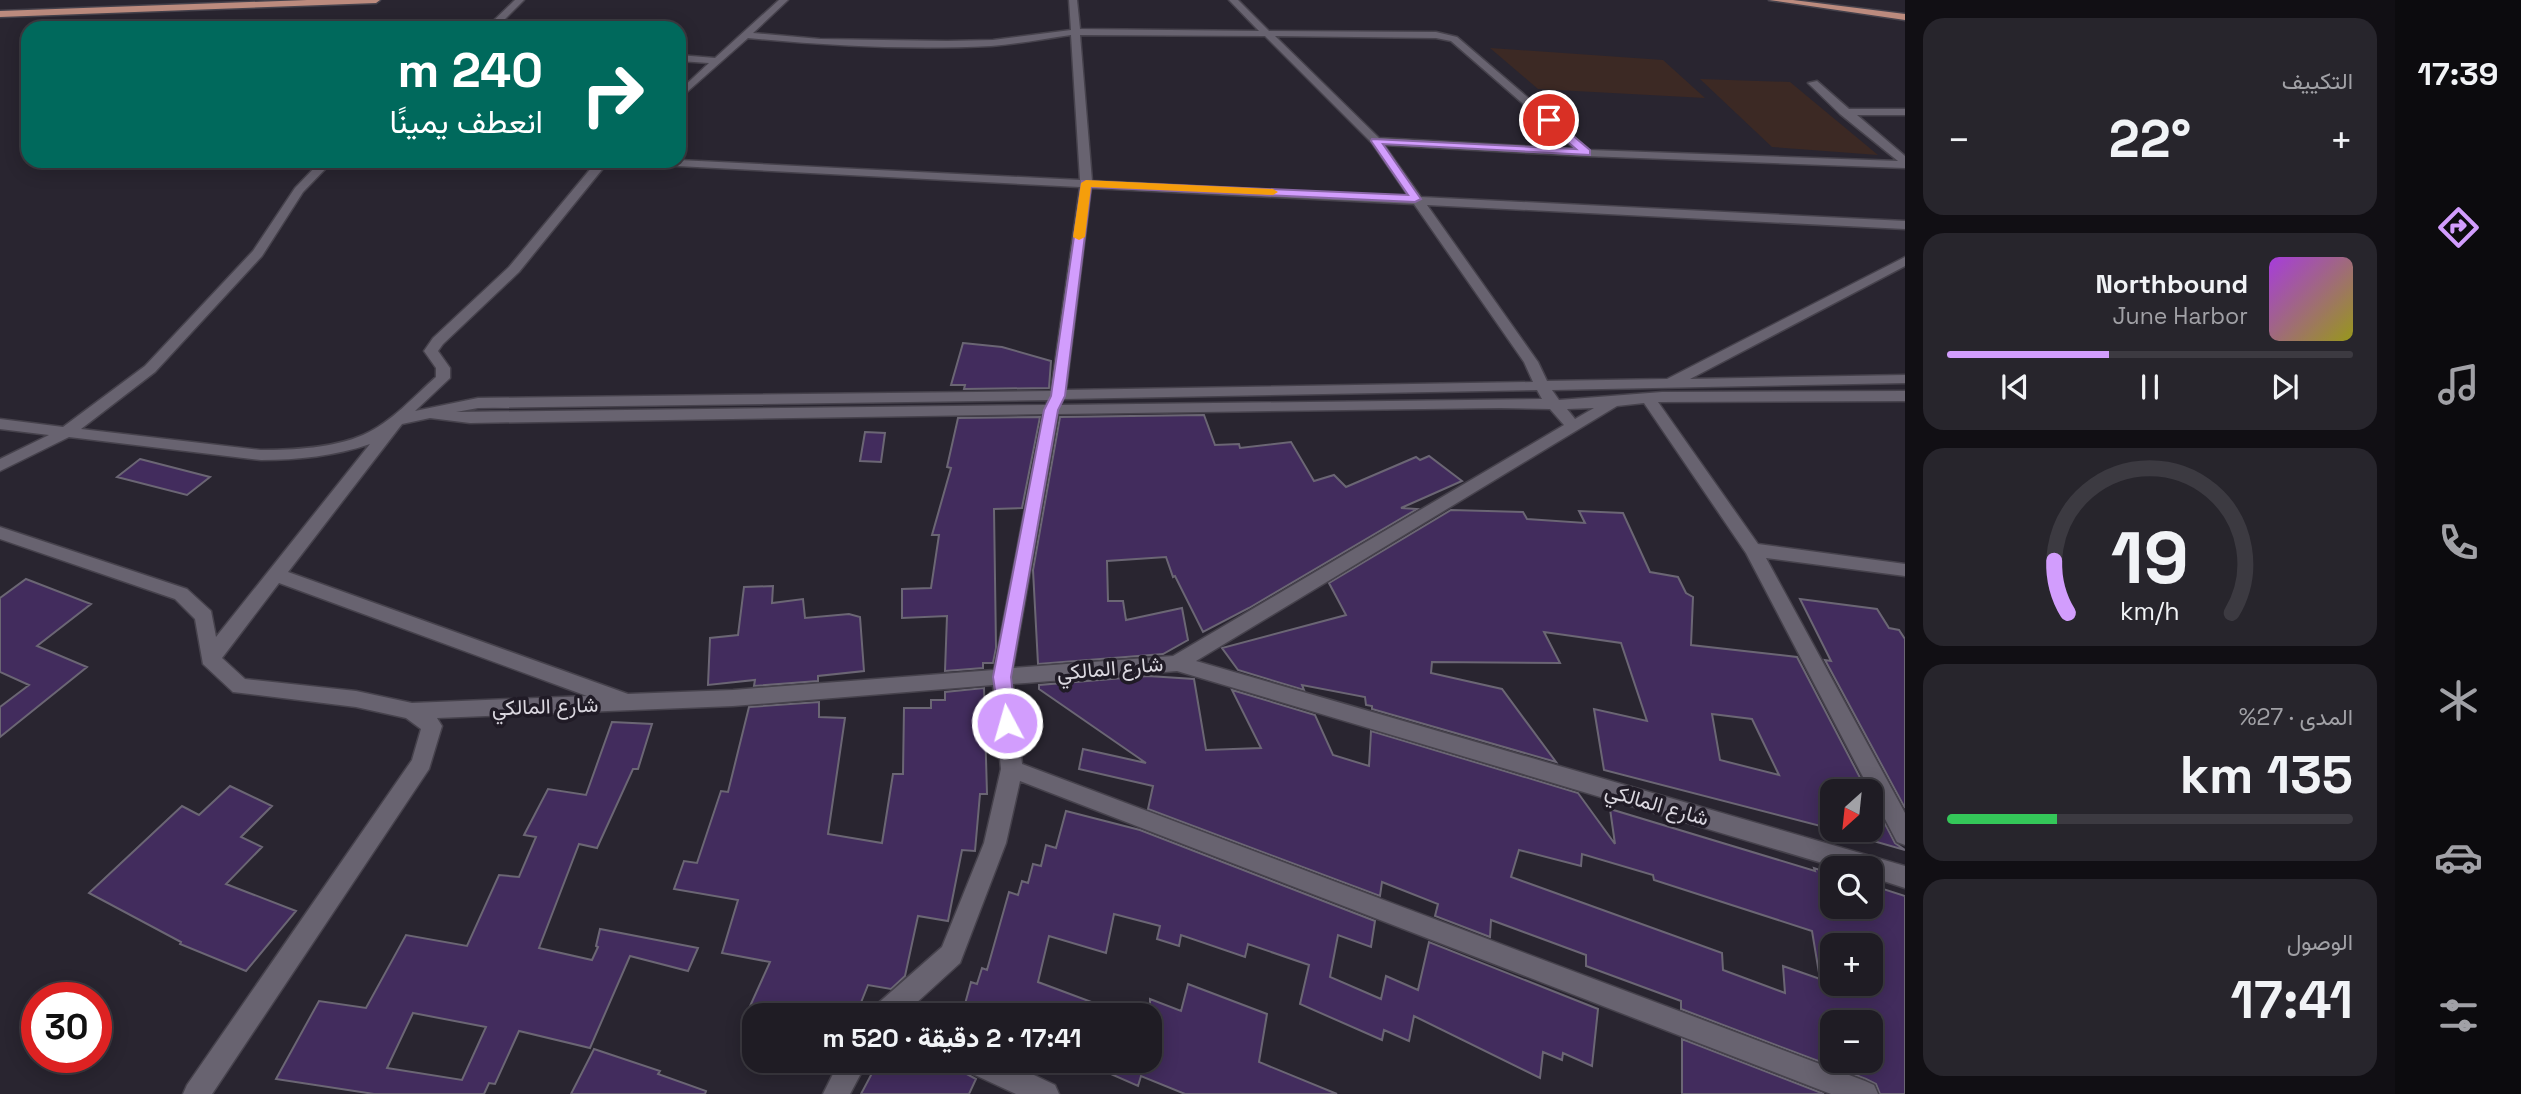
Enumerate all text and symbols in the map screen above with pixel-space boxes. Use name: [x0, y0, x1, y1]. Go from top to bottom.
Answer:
text: 240 m: [397, 39, 543, 101]
icon: right: [567, 49, 658, 140]
text: 17:39: [2418, 54, 2498, 94]
text: التكييف: [2282, 66, 2353, 96]
pin: [1519, 90, 1579, 150]
icon: arrive: [1530, 101, 1568, 139]
text: انعطف يمينًا: [390, 102, 543, 142]
text: 22°: [2109, 106, 2191, 172]
text: −: [1947, 116, 1971, 164]
text: +: [2329, 116, 2353, 164]
icon: directions: [2434, 203, 2483, 252]
text: Northbound: [2095, 267, 2248, 301]
text: June Harbor: [2113, 301, 2248, 331]
icon: music: [2434, 360, 2483, 409]
icon: previous: [1996, 368, 2034, 406]
icon: pause: [2131, 368, 2169, 406]
icon: next: [2266, 368, 2304, 406]
text: 19: [2111, 511, 2189, 604]
icon: phone: [2434, 518, 2483, 567]
text: km/h: [2120, 595, 2180, 627]
street label: شارع المالكي: [1056, 650, 1165, 690]
icon: climate: [2434, 676, 2483, 725]
position arrow: [970, 686, 1044, 760]
street label: شارع المالكي: [491, 691, 599, 725]
text: المدى · 27%: [2239, 702, 2353, 732]
text: 135 km: [2180, 742, 2353, 808]
street label: شارع المالكي: [1601, 776, 1712, 835]
north arrow: [1820, 779, 1883, 842]
map controls: [1820, 779, 1883, 1073]
icon: car: [2434, 833, 2483, 882]
button: search: [1820, 856, 1883, 919]
text: الوصول: [2287, 927, 2353, 957]
button: +: [1820, 933, 1883, 996]
text: 17:41: [2231, 967, 2353, 1033]
speed limit sign: 30: [21, 982, 112, 1073]
icon: filters: [2434, 991, 2483, 1040]
button: −: [1820, 1010, 1883, 1073]
text: 17:41 · 2 دقيقة · 520 m: [822, 1021, 1082, 1055]

